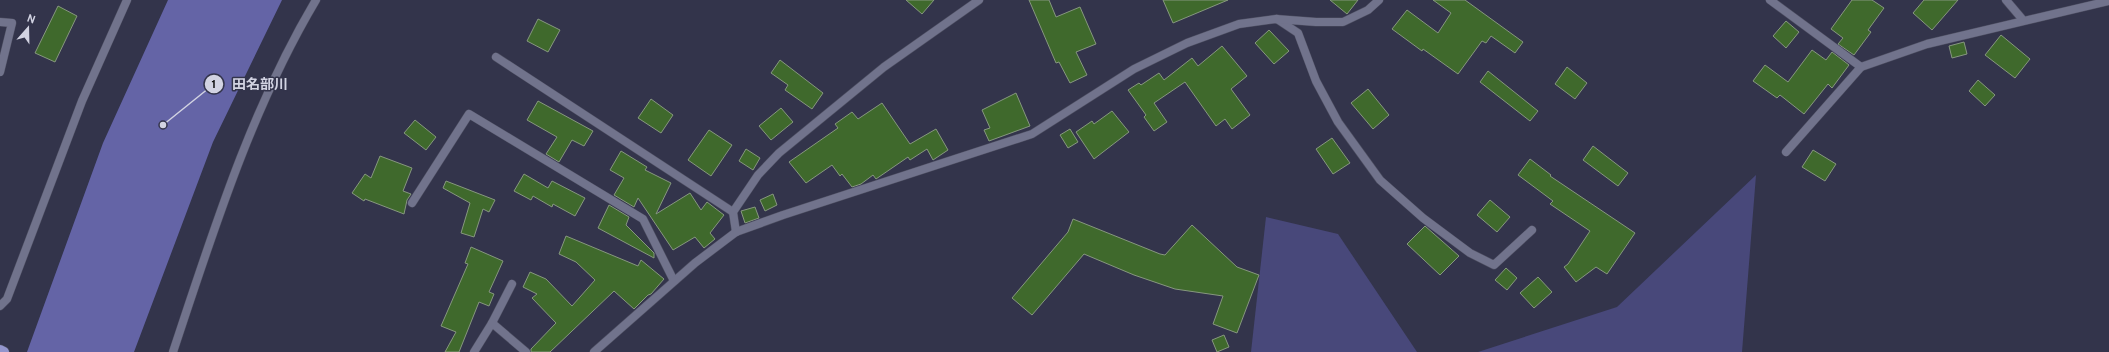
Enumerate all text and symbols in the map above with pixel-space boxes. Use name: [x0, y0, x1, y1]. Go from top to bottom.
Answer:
north arrow: [8, 8, 48, 48]
text: N: [25, 12, 37, 27]
callout: 田名部川: [204, 71, 296, 97]
text: 1: [212, 77, 216, 93]
text: 田名部川: [232, 77, 288, 94]

